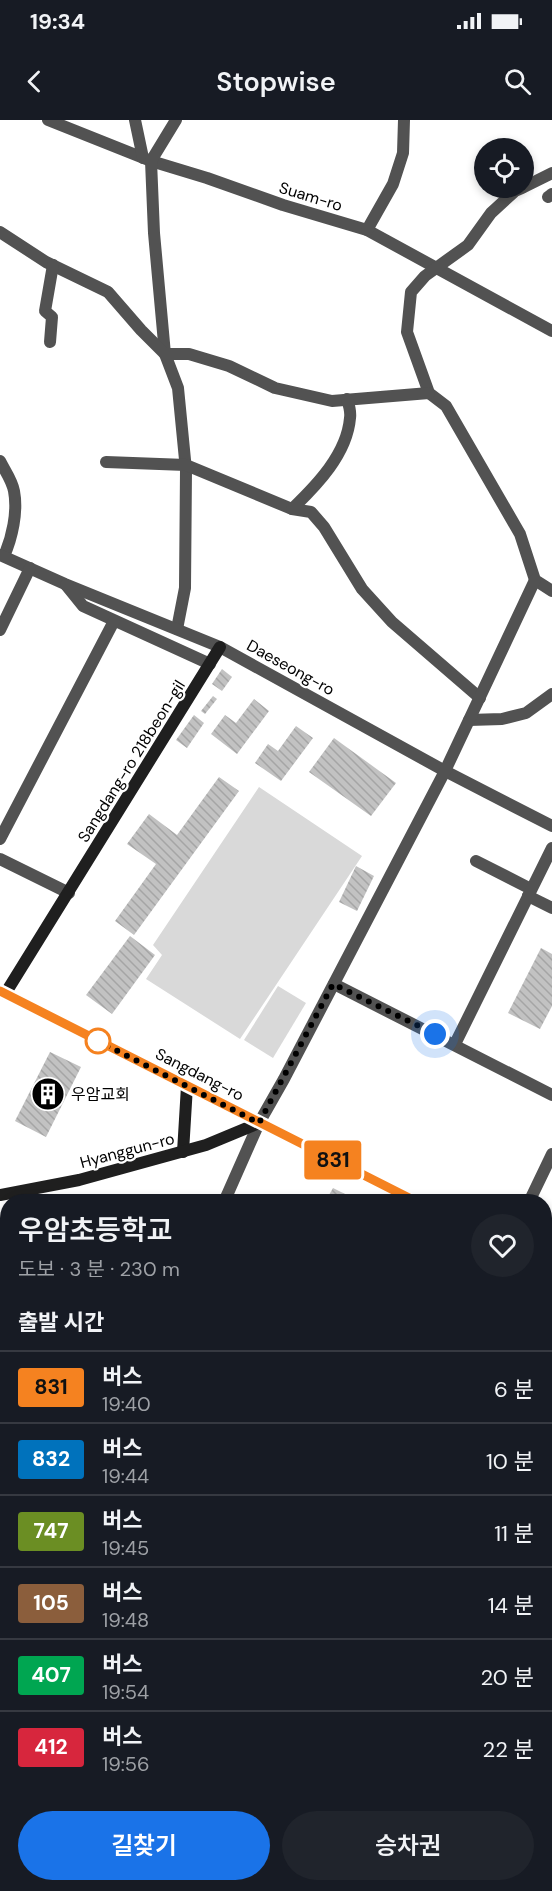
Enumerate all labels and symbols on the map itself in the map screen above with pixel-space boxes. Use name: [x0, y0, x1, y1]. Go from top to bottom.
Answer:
street label: Suam-ro: [277, 177, 345, 216]
street label: Daeseong-ro: [243, 635, 338, 700]
street label: Sangdang-ro 218beon-gil: [73, 676, 190, 846]
your location: [420, 1019, 450, 1049]
unlabelled marker: [85, 1028, 111, 1054]
street label: Sangdang-ro: [152, 1043, 247, 1106]
building icon: 우암교회: [30, 1076, 66, 1112]
place label: 우암교회: [71, 1084, 130, 1105]
street label: Hyanggun-ro: [77, 1128, 177, 1173]
line badge: 831: [298, 1140, 368, 1180]

